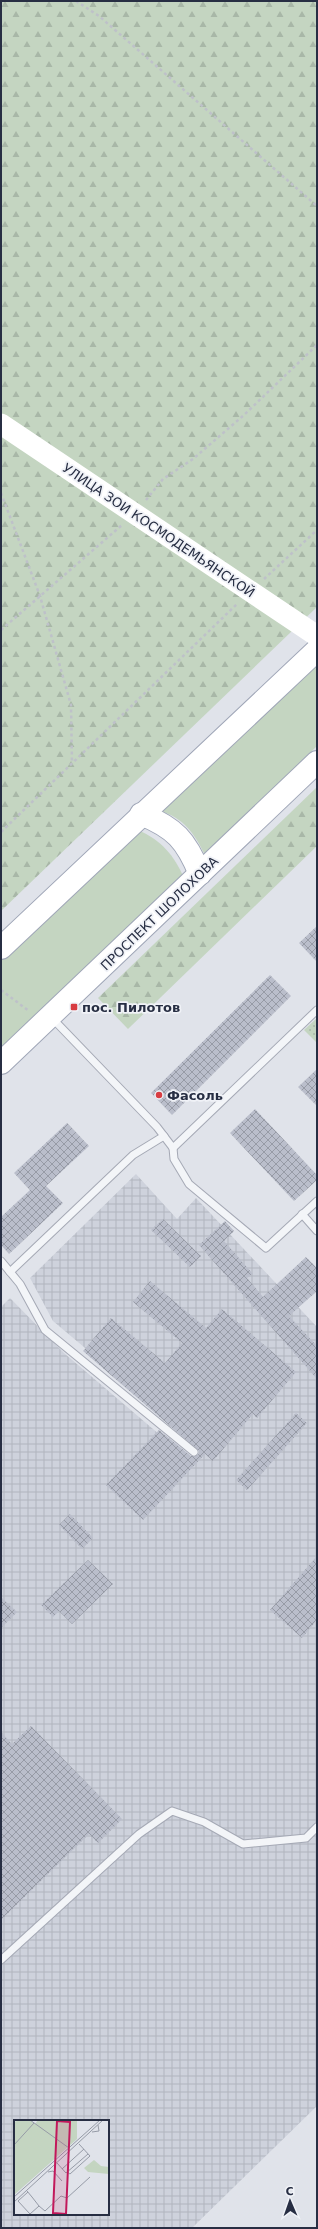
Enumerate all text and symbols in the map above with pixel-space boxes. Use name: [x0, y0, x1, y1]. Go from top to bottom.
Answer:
street label: УЛИЦА ЗОИ КОСМОДЕМЬЯНСКОЙ: [60, 460, 258, 601]
street label: ПРОСПЕКТ ШОЛОХОВА: [98, 853, 221, 973]
place label: пос. Пилотов: [82, 1000, 180, 1015]
marker: пос. Пилотов: [69, 1002, 79, 1012]
place label: Фасоль: [167, 1088, 223, 1103]
marker: Фасоль: [154, 1090, 164, 1100]
inset map: [14, 2120, 109, 2215]
north arrow: [270, 2181, 310, 2221]
text: С: [285, 2185, 294, 2198]

